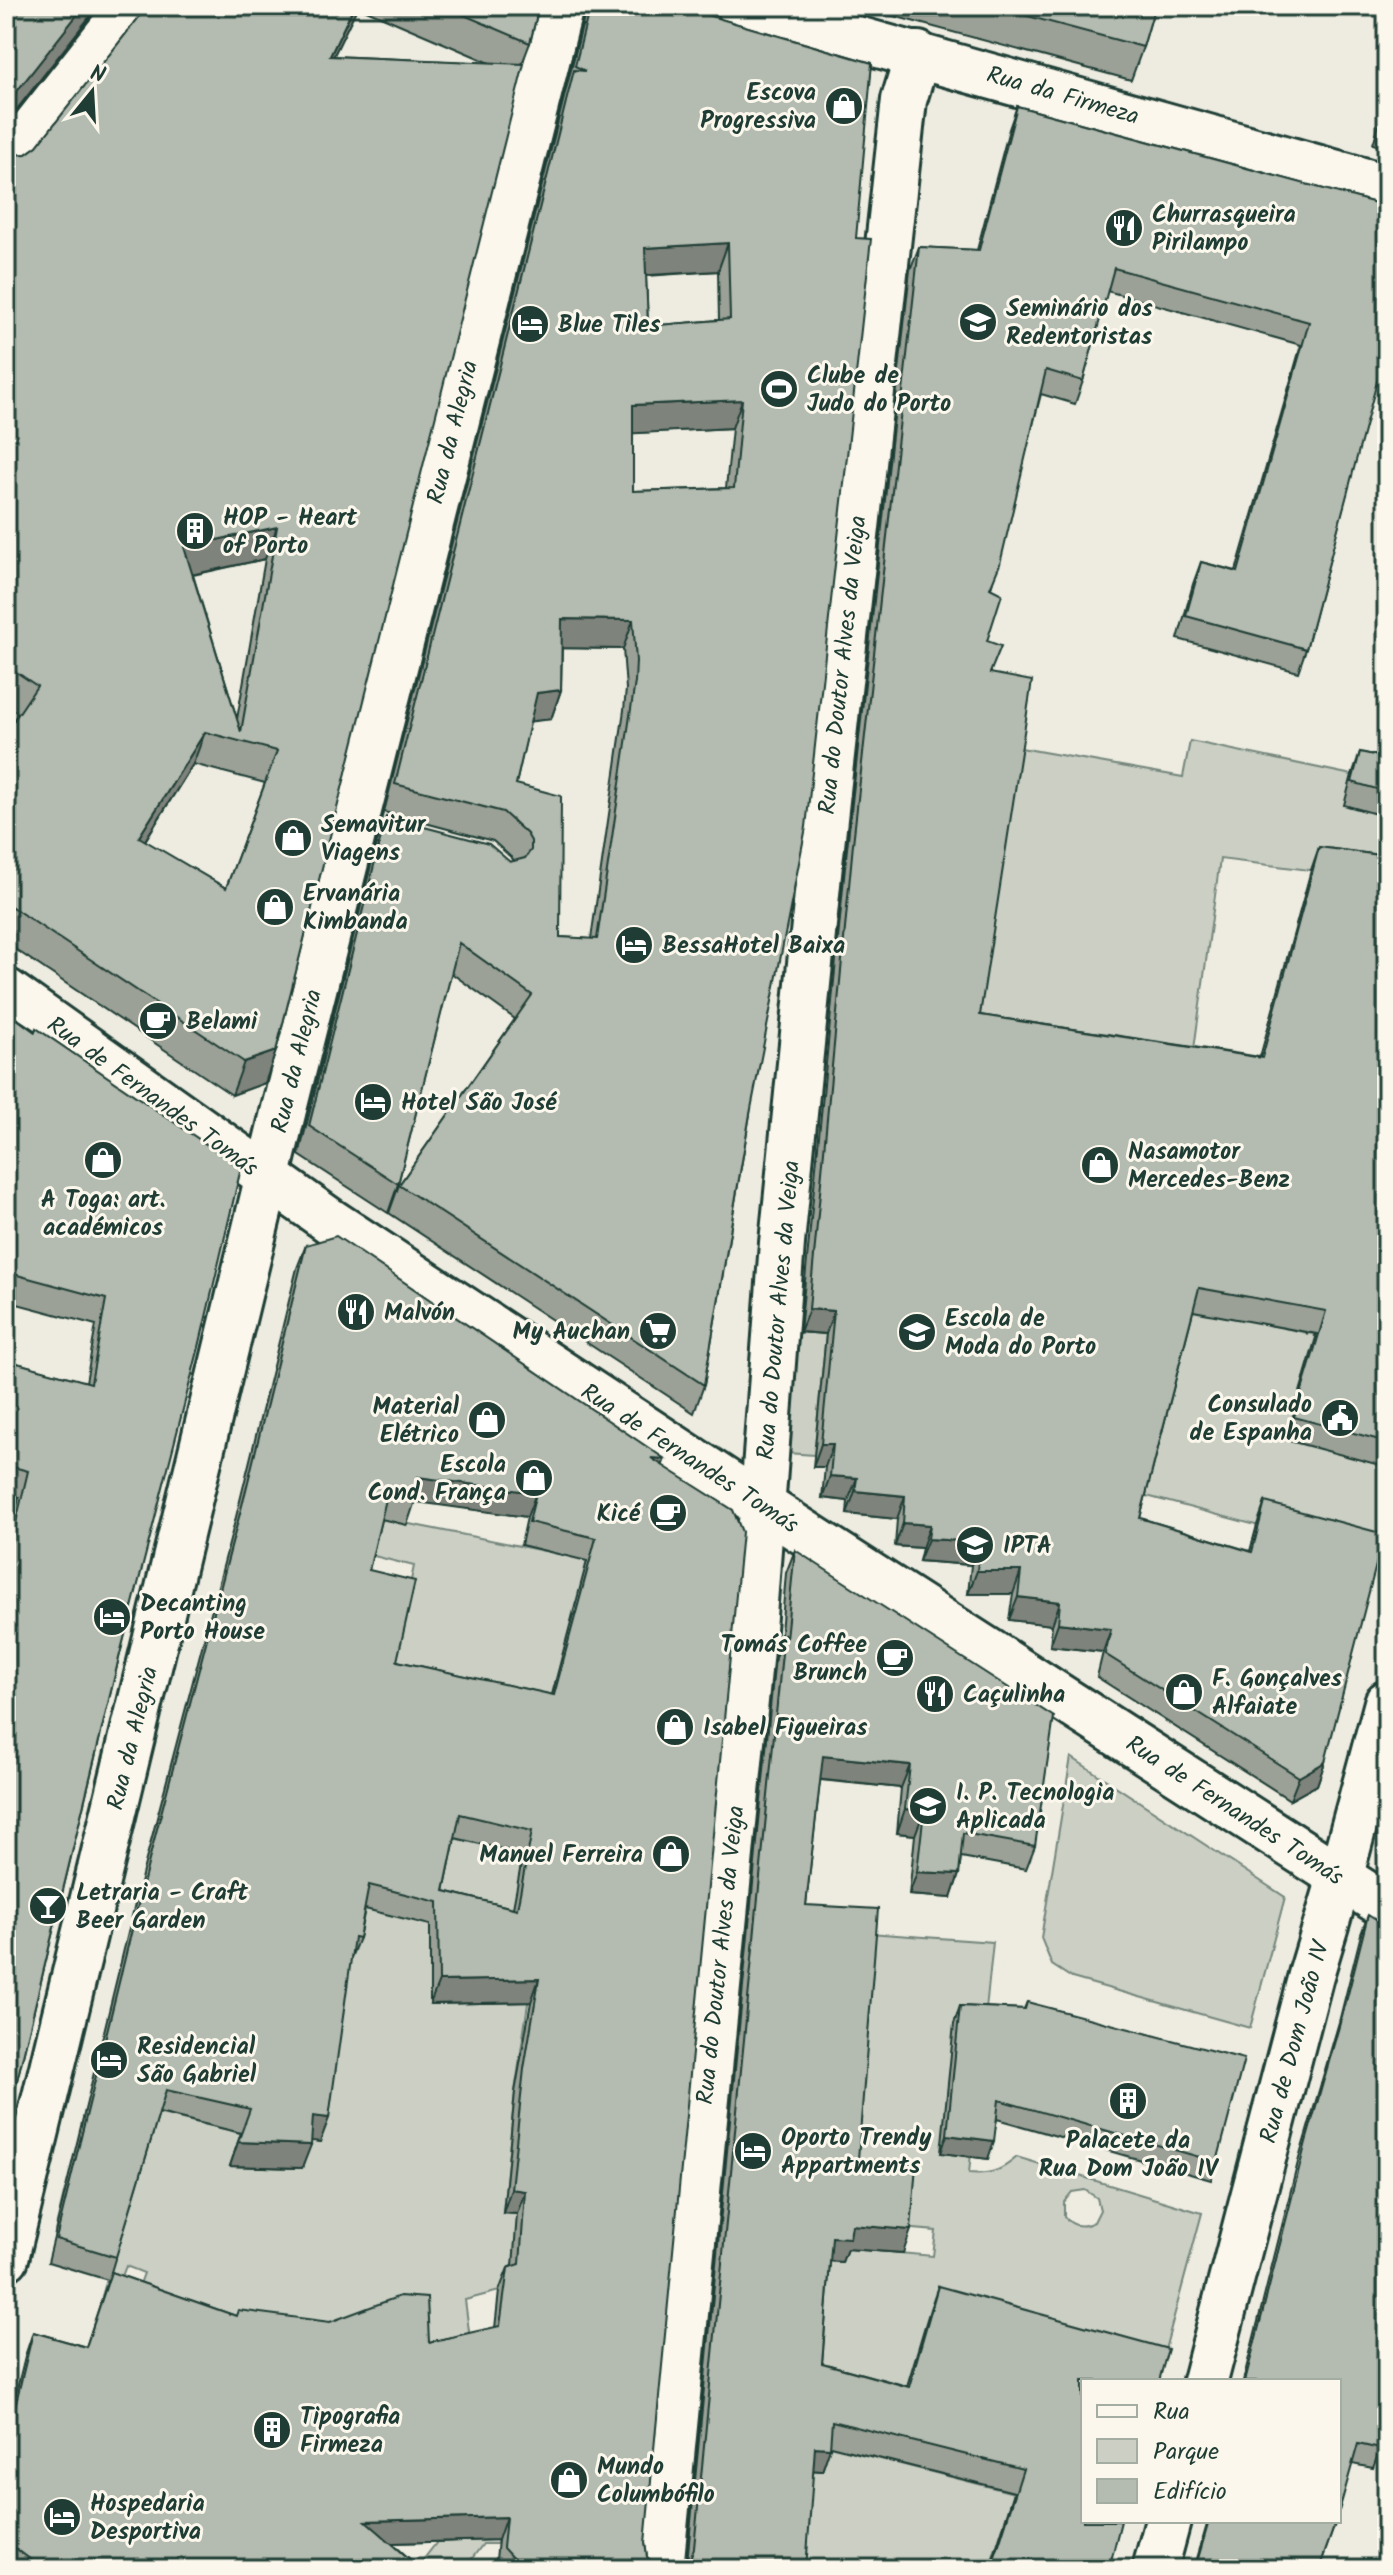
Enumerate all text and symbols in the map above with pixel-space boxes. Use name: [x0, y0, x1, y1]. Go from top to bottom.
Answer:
north arrow: [52, 52, 132, 132]
street label: Rua da Firmeza: [982, 56, 1144, 137]
text: N: [85, 57, 110, 94]
place label: Escova Progressiva: [700, 74, 816, 141]
shop icon: Escova Progressiva: [823, 85, 865, 127]
place label: Churrasqueira Pirilampo: [1152, 196, 1296, 263]
restaurant icon: Churrasqueira Pirilampo: [1103, 207, 1145, 249]
place label: Seminário dos Redentoristas: [1006, 290, 1153, 357]
school or university icon: Seminário dos Redentoristas: [957, 301, 999, 343]
hotel icon: Blue Tiles: [509, 303, 551, 345]
place label: Blue Tiles: [558, 306, 661, 345]
street label: Rua da Alegria: [417, 356, 490, 508]
place label: Clube de Judo do Porto: [807, 357, 951, 424]
sports icon: Clube de Judo do Porto: [758, 368, 800, 410]
place label: HOP - Heart of Porto: [223, 499, 358, 566]
building icon: HOP - Heart of Porto: [174, 510, 216, 552]
street label: Rua do Doutor Alves da Veiga: [808, 514, 879, 817]
place label: Semavitur Viagens: [321, 806, 427, 873]
shop icon: Semavitur Viagens: [272, 817, 314, 859]
place label: Ervanária Kimbanda: [303, 875, 408, 942]
shop icon: Ervanária Kimbanda: [254, 886, 296, 928]
hotel icon: BessaHotel Baixa: [613, 924, 655, 966]
place label: BessaHotel Baixa: [662, 927, 845, 966]
street label: Rua da Alegria: [261, 985, 334, 1137]
cafe icon: Belami: [137, 1000, 179, 1042]
place label: Belami: [186, 1003, 258, 1042]
street label: Rua de Fernandes Tomás: [38, 1007, 266, 1188]
hotel icon: Hotel São José: [352, 1081, 394, 1123]
place label: Hotel São José: [401, 1084, 557, 1123]
place label: Nasamotor Mercedes-Benz: [1128, 1133, 1290, 1200]
shop icon: A Toga: art. académicos: [82, 1139, 124, 1181]
shop icon: Nasamotor Mercedes-Benz: [1079, 1144, 1121, 1186]
street label: Rua do Doutor Alves da Veiga: [747, 1159, 812, 1462]
place label: A Toga: art. académicos: [41, 1181, 165, 1248]
restaurant icon: Malvón: [335, 1291, 377, 1333]
place label: Malvón: [384, 1294, 455, 1333]
place label: Escola de Moda do Porto: [945, 1300, 1096, 1367]
supermarket icon: My Auchan: [637, 1310, 679, 1352]
school or university icon: Escola de Moda do Porto: [896, 1311, 938, 1353]
place label: My Auchan: [513, 1313, 630, 1352]
street label: Rua de Fernandes Tomás: [572, 1374, 806, 1545]
place label: Consulado de Espanha: [1189, 1386, 1312, 1453]
place label: Material Elétrico: [373, 1388, 460, 1455]
public building icon: Consulado de Espanha: [1319, 1397, 1361, 1439]
shop icon: Material Elétrico: [466, 1399, 508, 1441]
place label: Escola Cond. França: [368, 1446, 506, 1513]
shop icon: Escola Cond. França: [513, 1457, 555, 1499]
cafe icon: Kicé: [647, 1492, 689, 1534]
place label: Kicé: [597, 1495, 641, 1534]
school or university icon: IPTA: [954, 1524, 996, 1566]
place label: IPTA: [1003, 1527, 1052, 1566]
place label: Decanting Porto House: [140, 1585, 265, 1652]
hotel icon: Decanting Porto House: [91, 1596, 133, 1638]
place label: Tomás Coffee Brunch: [720, 1626, 867, 1693]
cafe icon: Tomás Coffee Brunch: [874, 1637, 916, 1679]
place label: F. Gonçalves Alfaiate: [1212, 1660, 1342, 1727]
street label: Rua da Alegria: [97, 1662, 170, 1814]
shop icon: F. Gonçalves Alfaiate: [1163, 1671, 1205, 1713]
restaurant icon: Caçulinha: [914, 1673, 956, 1715]
place label: Caçulinha: [963, 1676, 1065, 1715]
shop icon: Isabel Figueiras: [654, 1706, 696, 1748]
place label: Isabel Figueiras: [703, 1709, 867, 1748]
street label: Rua de Fernandes Tomás: [1117, 1726, 1351, 1897]
place label: I. P. Tecnologia Aplicada: [956, 1774, 1115, 1841]
school or university icon: I. P. Tecnologia Aplicada: [907, 1785, 949, 1827]
street label: Rua do Doutor Alves da Veiga: [686, 1804, 757, 2107]
shop icon: Manuel Ferreira: [650, 1833, 692, 1875]
place label: Manuel Ferreira: [479, 1836, 643, 1875]
place label: Letraria - Craft Beer Garden: [76, 1874, 249, 1941]
bar icon: Letraria - Craft Beer Garden: [27, 1885, 69, 1927]
street label: Rua de Dom João IV: [1250, 1935, 1342, 2148]
place label: Residencial São Gabriel: [137, 2028, 257, 2095]
hotel icon: Residencial São Gabriel: [88, 2039, 130, 2081]
building icon: Palacete da Rua Dom João IV: [1107, 2080, 1149, 2122]
place label: Oporto Trendy Appartments: [781, 2119, 932, 2186]
place label: Palacete da Rua Dom João IV: [1039, 2122, 1220, 2189]
hotel icon: Oporto Trendy Appartments: [732, 2130, 774, 2172]
legend: [1081, 2379, 1341, 2523]
text: Rua: [1153, 2393, 1190, 2432]
place label: Tipografia Firmeza: [300, 2398, 400, 2465]
building icon: Tipografia Firmeza: [251, 2409, 293, 2451]
text: Parque: [1153, 2433, 1219, 2472]
place label: Mundo Columbófilo: [597, 2448, 715, 2515]
shop icon: Mundo Columbófilo: [548, 2459, 590, 2501]
text: Edifício: [1153, 2473, 1227, 2512]
place label: Hospedaria Desportiva: [90, 2485, 205, 2552]
hotel icon: Hospedaria Desportiva: [41, 2496, 83, 2538]

